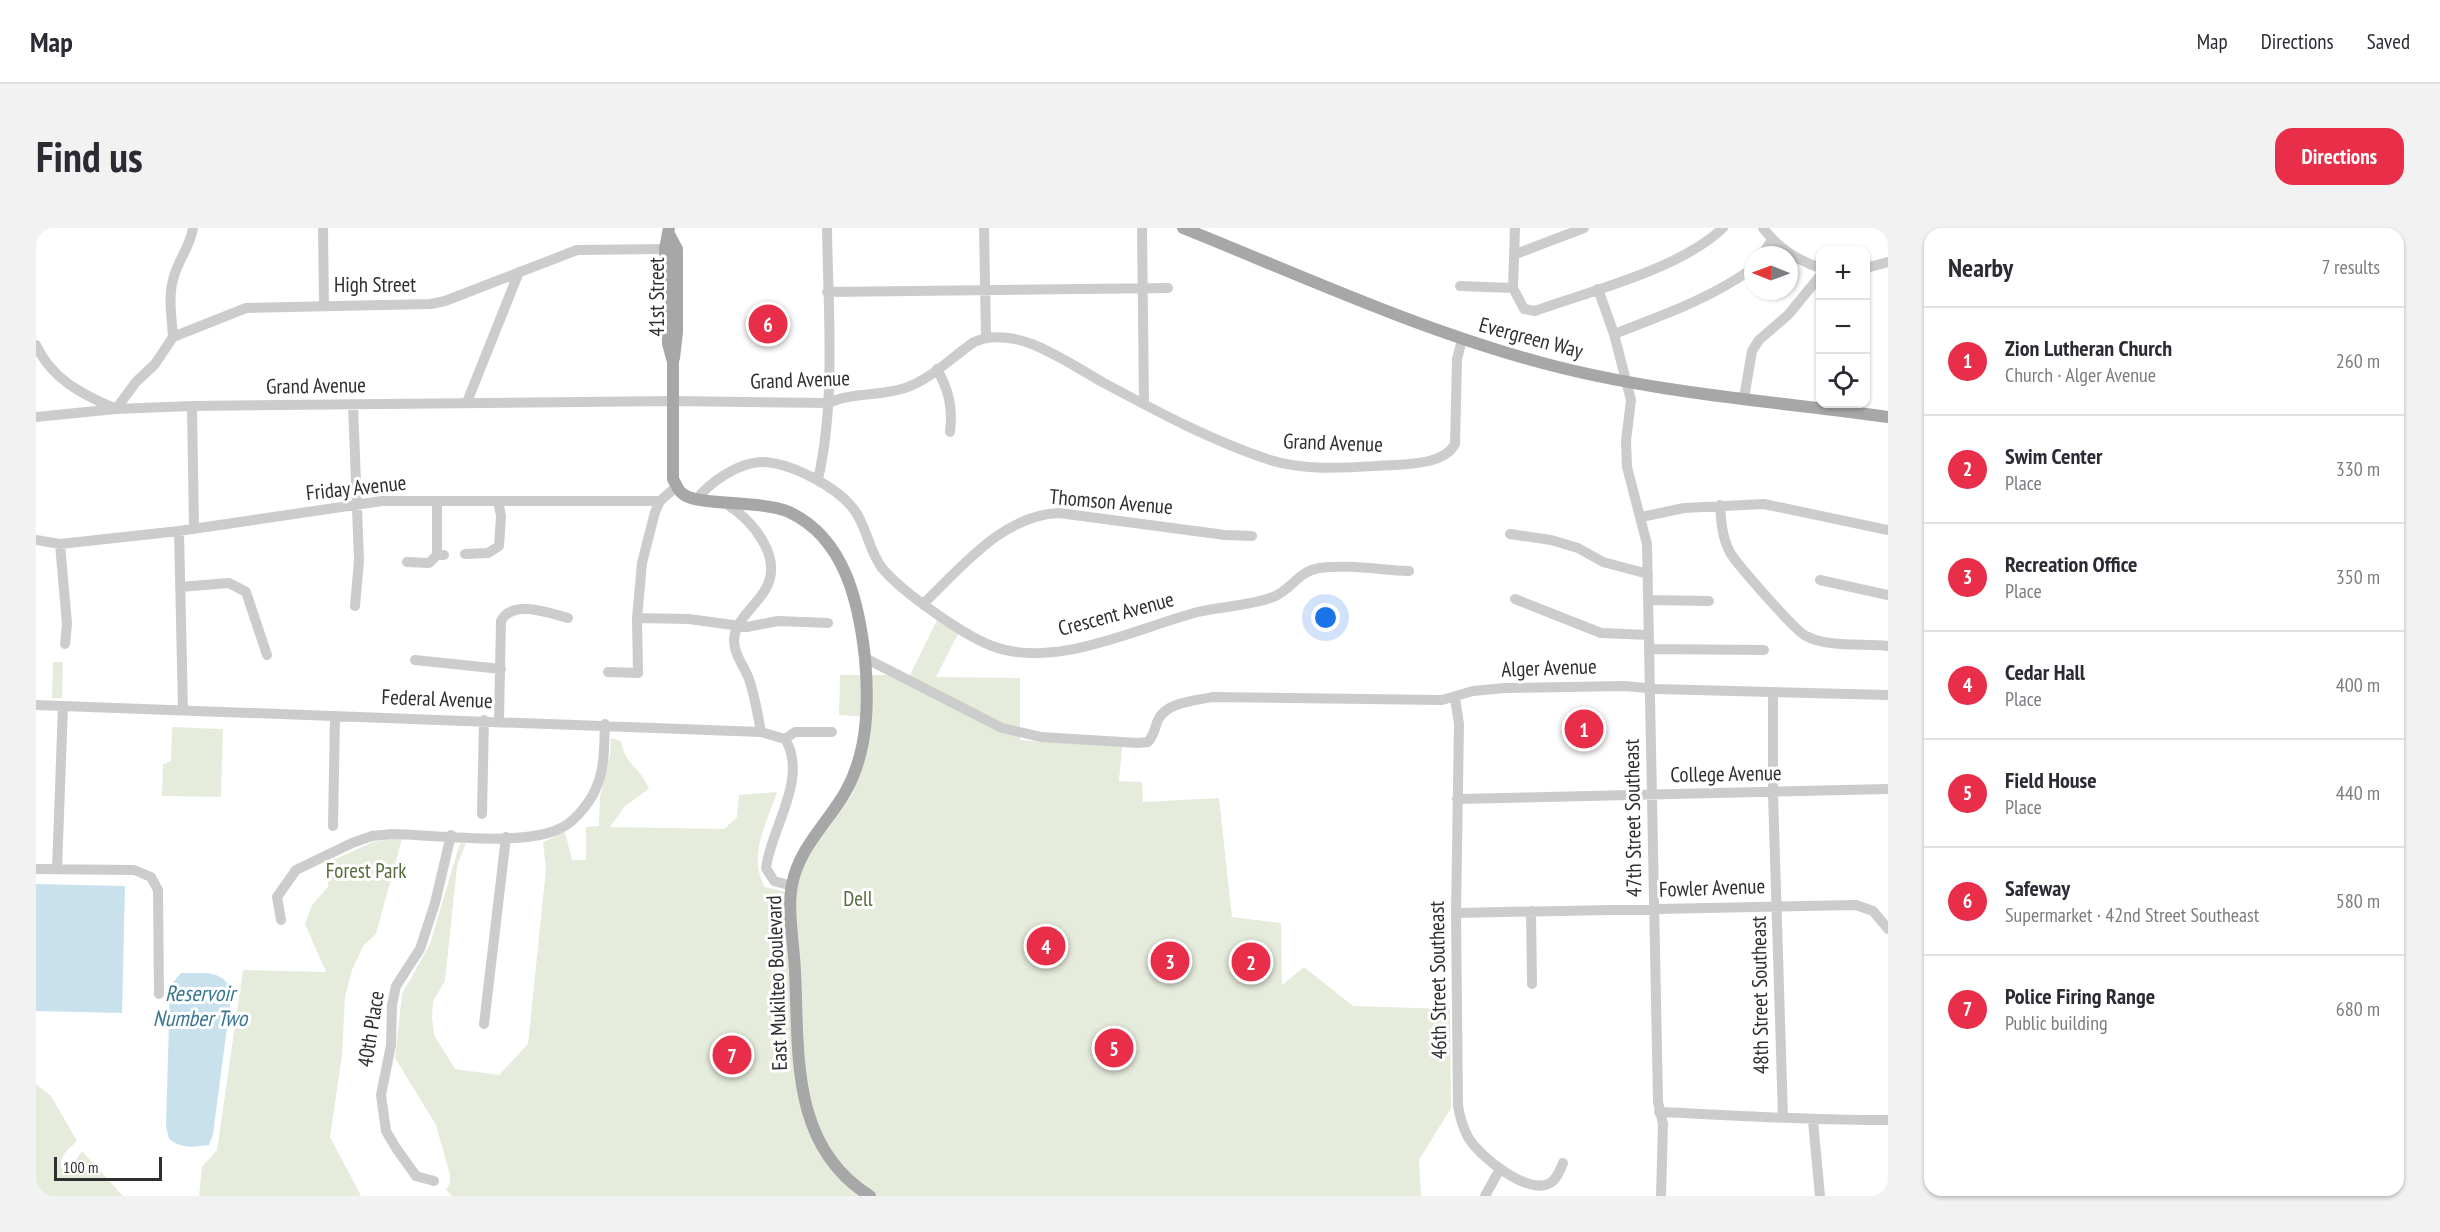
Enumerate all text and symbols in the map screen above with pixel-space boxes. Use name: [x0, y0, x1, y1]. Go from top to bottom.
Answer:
text: Map: [30, 23, 73, 60]
text: Map: [2197, 28, 2228, 55]
text: Directions: [2261, 28, 2334, 55]
text: Saved: [2367, 28, 2410, 55]
button: Directions: [2275, 128, 2404, 185]
text: Find us: [36, 129, 143, 184]
north arrow: [1744, 246, 1798, 300]
map controls: [1816, 246, 1870, 408]
button: +: [1816, 246, 1870, 300]
text: Nearby: [1948, 251, 2013, 284]
text: 7 results: [2322, 254, 2380, 280]
street label: 41st Street: [643, 257, 670, 337]
street label: High Street: [334, 271, 416, 298]
button: −: [1816, 300, 1870, 354]
pin: 6: [748, 302, 788, 346]
street label: Evergreen Way: [1476, 311, 1586, 364]
text: Zion Lutheran Church: [2005, 334, 2172, 362]
text: 1: [1963, 348, 1972, 374]
text: 260 m: [2336, 348, 2380, 374]
button: locate: [1816, 354, 1870, 408]
text: Church · Alger Avenue: [2005, 362, 2156, 388]
street label: Grand Avenue: [750, 364, 850, 395]
street label: Grand Avenue: [266, 371, 366, 400]
street label: Grand Avenue: [1283, 427, 1383, 458]
text: Swim Center: [2005, 442, 2103, 470]
text: 2: [1963, 456, 1972, 482]
text: 330 m: [2336, 456, 2380, 482]
street label: Friday Avenue: [304, 469, 407, 506]
text: Place: [2005, 470, 2042, 496]
street label: Thomson Avenue: [1048, 483, 1174, 520]
text: Recreation Office: [2005, 550, 2138, 578]
text: 3: [1963, 564, 1972, 590]
text: 350 m: [2336, 564, 2380, 590]
text: Place: [2005, 578, 2042, 604]
street label: Crescent Avenue: [1055, 585, 1177, 642]
your location: [1311, 603, 1340, 632]
street label: Alger Avenue: [1501, 652, 1597, 683]
text: Cedar Hall: [2005, 658, 2085, 686]
text: 4: [1963, 672, 1972, 698]
text: 400 m: [2336, 672, 2380, 698]
street label: Federal Avenue: [381, 683, 493, 714]
text: Place: [2005, 686, 2042, 712]
pin: 1: [1564, 706, 1604, 752]
street label: 47th Street Southeast: [1618, 738, 1647, 897]
street label: College Avenue: [1670, 759, 1782, 788]
text: Field House: [2005, 766, 2097, 794]
text: 5: [1963, 780, 1972, 806]
text: 440 m: [2336, 780, 2380, 806]
text: Place: [2005, 794, 2042, 820]
park label: Forest Park: [326, 857, 406, 884]
street label: Fowler Avenue: [1658, 872, 1766, 903]
text: Safeway: [2005, 874, 2070, 902]
park label: Dell: [843, 885, 873, 912]
text: 6: [1963, 888, 1972, 914]
text: 580 m: [2336, 888, 2380, 914]
street label: East Mukilteo Boulevard: [760, 895, 793, 1071]
street label: 46th Street Southeast: [1423, 900, 1452, 1059]
text: Supermarket · 42nd Street Southeast: [2005, 902, 2259, 928]
street label: 48th Street Southeast: [1745, 915, 1774, 1074]
pin: 4: [1026, 924, 1066, 968]
pin: 3: [1150, 938, 1190, 984]
pin: 2: [1232, 940, 1270, 984]
water label: Reservoir Number Two: [153, 979, 249, 1032]
text: Police Firing Range: [2005, 982, 2155, 1010]
street label: 40th Place: [351, 989, 390, 1069]
text: 7: [1963, 996, 1972, 1022]
text: 680 m: [2336, 996, 2380, 1022]
text: Public building: [2005, 1010, 2108, 1036]
pin: 5: [1094, 1026, 1134, 1070]
pin: 7: [712, 1032, 752, 1078]
scale bar: [54, 1154, 162, 1182]
text: 100 m: [63, 1157, 98, 1177]

